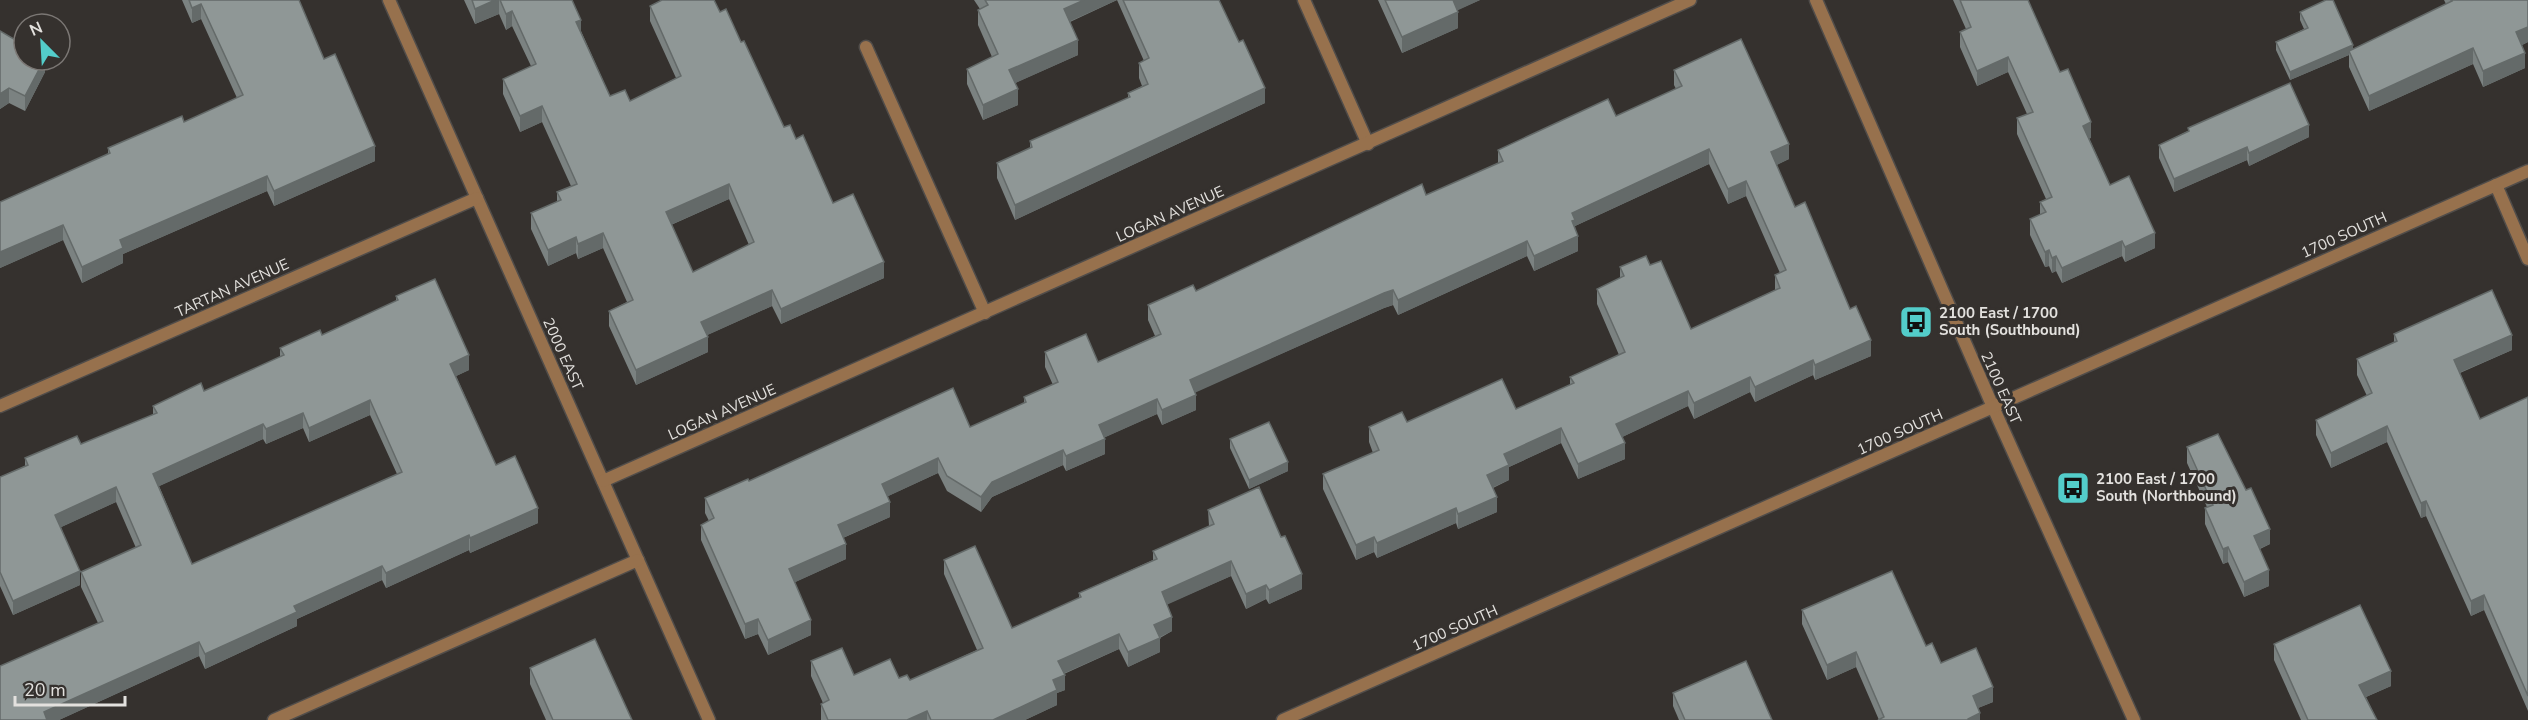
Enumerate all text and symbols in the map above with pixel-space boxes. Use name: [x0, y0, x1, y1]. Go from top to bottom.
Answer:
north arrow: [12, 12, 72, 72]
text: N: [26, 17, 46, 42]
street label: LOGAN AVENUE: [1113, 181, 1227, 247]
street label: 1700 SOUTH: [2298, 207, 2390, 263]
street label: TARTAN AVENUE: [172, 254, 292, 322]
place label: 2100 East / 1700 South (Southbound): [1939, 303, 2081, 340]
bus stop icon: 2100 East / 1700 South (Southbound): [1898, 304, 1934, 340]
street label: 2000 EAST: [538, 315, 588, 393]
street label: 2100 EAST: [1976, 349, 2026, 427]
street label: LOGAN AVENUE: [665, 379, 779, 445]
street label: 1700 SOUTH: [1854, 404, 1946, 460]
place label: 2100 East / 1700 South (Northbound): [2096, 469, 2237, 506]
bus stop icon: 2100 East / 1700 South (Northbound): [2055, 470, 2091, 506]
street label: 1700 SOUTH: [1409, 600, 1501, 656]
scale bar: [15, 669, 124, 707]
text: 20 m: [24, 678, 66, 702]

